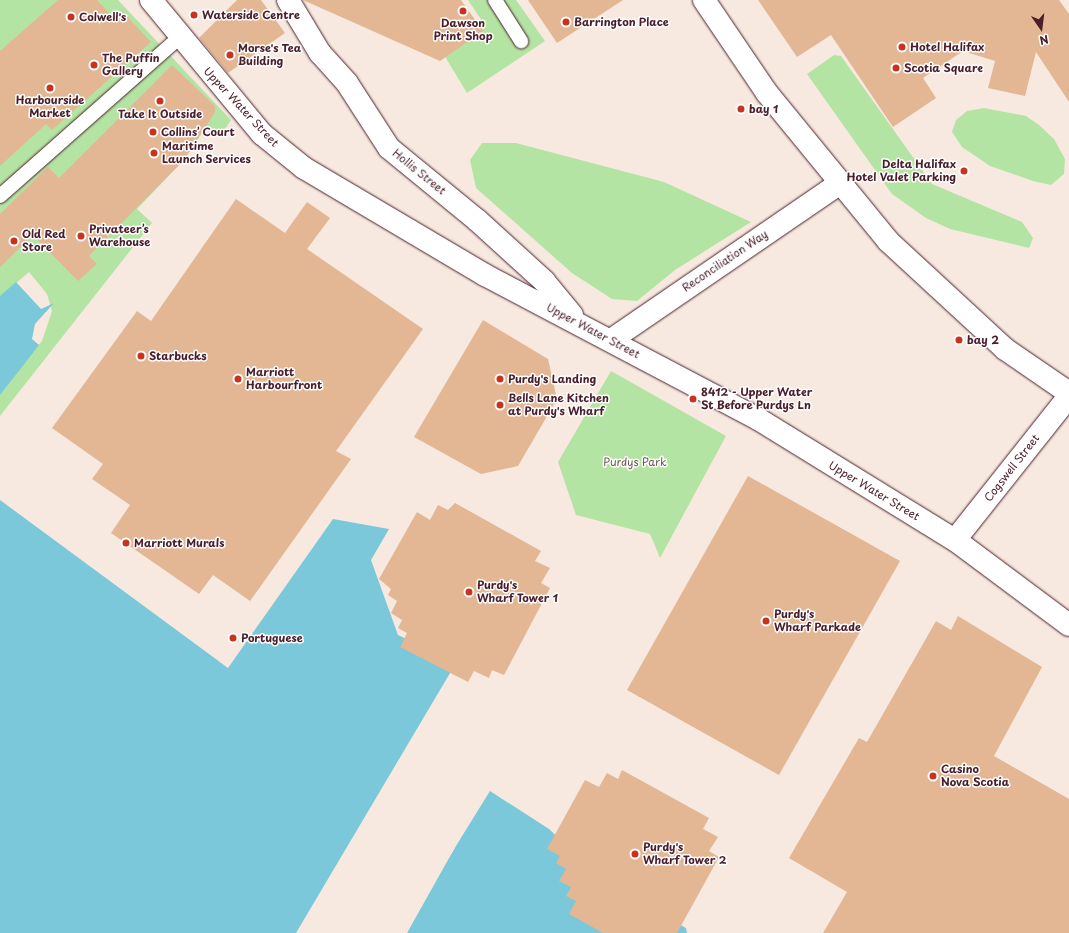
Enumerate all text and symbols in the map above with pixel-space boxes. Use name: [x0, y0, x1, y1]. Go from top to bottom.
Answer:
marker: Dawson Print Shop: [458, 6, 468, 16]
place label: Waterside Centre: [202, 8, 300, 22]
north arrow: [1021, 8, 1061, 48]
place label: Colwell's: [79, 10, 126, 24]
marker: Waterside Centre: [189, 10, 199, 20]
marker: Colwell's: [66, 12, 76, 22]
place label: Barrington Place: [574, 15, 669, 29]
place label: Dawson Print Shop: [434, 17, 492, 43]
marker: Barrington Place: [561, 17, 571, 27]
text: N: [1038, 31, 1050, 49]
place label: Hotel Halifax: [910, 40, 985, 54]
place label: Morse's Tea Building: [238, 42, 302, 68]
marker: Hotel Halifax: [897, 42, 907, 52]
marker: Morse's Tea Building: [225, 50, 235, 60]
place label: The Puffin Gallery: [102, 52, 160, 78]
marker: The Puffin Gallery: [89, 60, 99, 70]
place label: Scotia Square: [904, 61, 983, 75]
marker: Scotia Square: [891, 63, 901, 73]
street label: Upper Water Street: [200, 64, 282, 150]
marker: Harbourside Market: [45, 83, 55, 93]
place label: Harbourside Market: [16, 94, 84, 120]
marker: Take It Outside: [155, 96, 165, 106]
place label: bay 1: [749, 102, 778, 116]
marker: bay 1: [736, 104, 746, 114]
place label: Take It Outside: [118, 107, 202, 121]
place label: Collins’ Court: [161, 125, 235, 139]
marker: Collins’ Court: [148, 127, 158, 137]
place label: Maritime Launch Services: [162, 140, 251, 166]
street label: Hollis Street: [389, 146, 449, 198]
marker: Maritime Launch Services: [149, 148, 159, 158]
place label: Delta Halifax Hotel Valet Parking: [846, 158, 956, 184]
marker: Delta Halifax Hotel Valet Parking: [959, 166, 969, 176]
place label: Privateer’s Warehouse: [89, 223, 150, 249]
street label: Reconciliation Way: [680, 227, 770, 295]
place label: Old Red Store: [22, 228, 66, 254]
marker: Privateer’s Warehouse: [76, 231, 86, 241]
marker: Old Red Store: [9, 236, 19, 246]
street label: Upper Water Street: [543, 300, 643, 362]
place label: bay 2: [967, 333, 999, 347]
marker: bay 2: [954, 335, 964, 345]
place label: Starbucks: [149, 349, 207, 363]
marker: Starbucks: [136, 351, 146, 361]
place label: Marriott Harbourfront: [246, 366, 322, 392]
place label: Purdy's Landing: [508, 372, 596, 386]
marker: Marriott Harbourfront: [233, 374, 243, 384]
marker: Purdy's Landing: [495, 374, 505, 384]
place label: 8412 - Upper Water St Before Purdys Ln: [701, 386, 813, 412]
place label: Bells Lane Kitchen at Purdy's Wharf: [508, 392, 609, 418]
marker: 8412 - Upper Water St Before Purdys Ln: [688, 394, 698, 404]
marker: Bells Lane Kitchen at Purdy's Wharf: [495, 400, 505, 410]
street label: Cogswell Street: [981, 432, 1043, 504]
park label: Purdys Park: [603, 455, 667, 469]
street label: Upper Water Street: [825, 458, 923, 524]
place label: Marriott Murals: [134, 536, 224, 550]
marker: Marriott Murals: [121, 538, 131, 548]
place label: Purdy's Wharf Tower 1: [477, 579, 558, 605]
marker: Purdy's Wharf Tower 1: [464, 587, 474, 597]
place label: Purdy's Wharf Parkade: [774, 608, 861, 634]
marker: Purdy's Wharf Parkade: [761, 616, 771, 626]
place label: Portuguese: [241, 631, 303, 645]
marker: Portuguese: [228, 633, 238, 643]
place label: Casino Nova Scotia: [941, 763, 1009, 789]
marker: Casino Nova Scotia: [928, 771, 938, 781]
place label: Purdy's Wharf Tower 2: [643, 841, 727, 867]
marker: Purdy's Wharf Tower 2: [630, 849, 640, 859]

